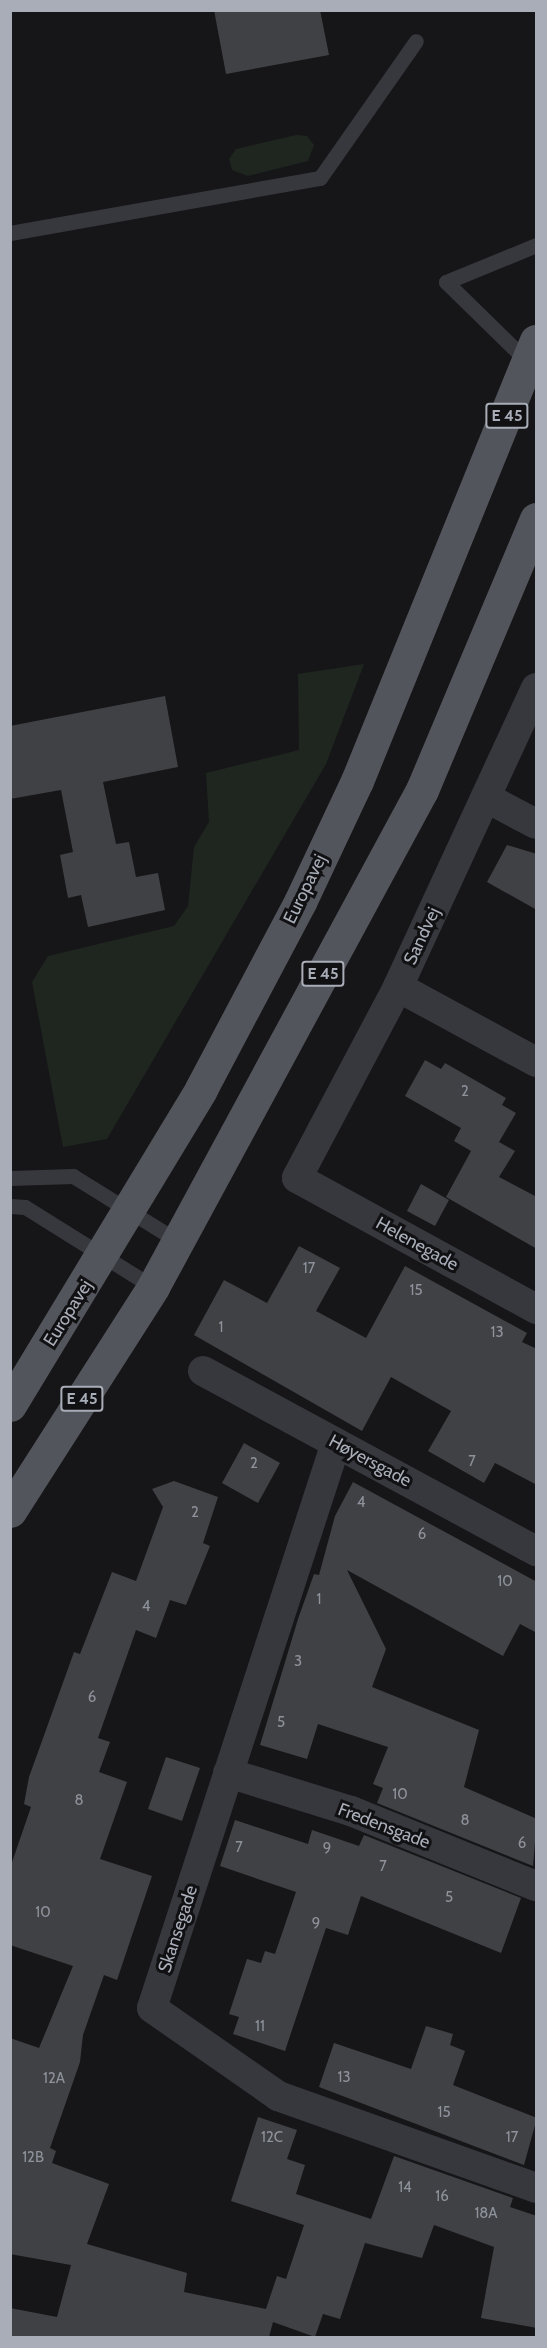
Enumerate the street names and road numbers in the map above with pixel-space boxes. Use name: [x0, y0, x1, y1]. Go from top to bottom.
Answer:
road number: E 45: [484, 403, 530, 429]
street label: Europavej: [279, 851, 331, 927]
street label: Sandvej: [399, 904, 445, 968]
road number: E 45: [300, 961, 346, 987]
street label: Helenegade: [372, 1212, 462, 1276]
street label: Europavej: [39, 1276, 97, 1350]
road number: E 45: [60, 1386, 104, 1412]
street label: Høyersgade: [325, 1430, 415, 1492]
street label: Fredensgade: [335, 1799, 433, 1853]
street label: Skansegade: [154, 1883, 202, 1975]

